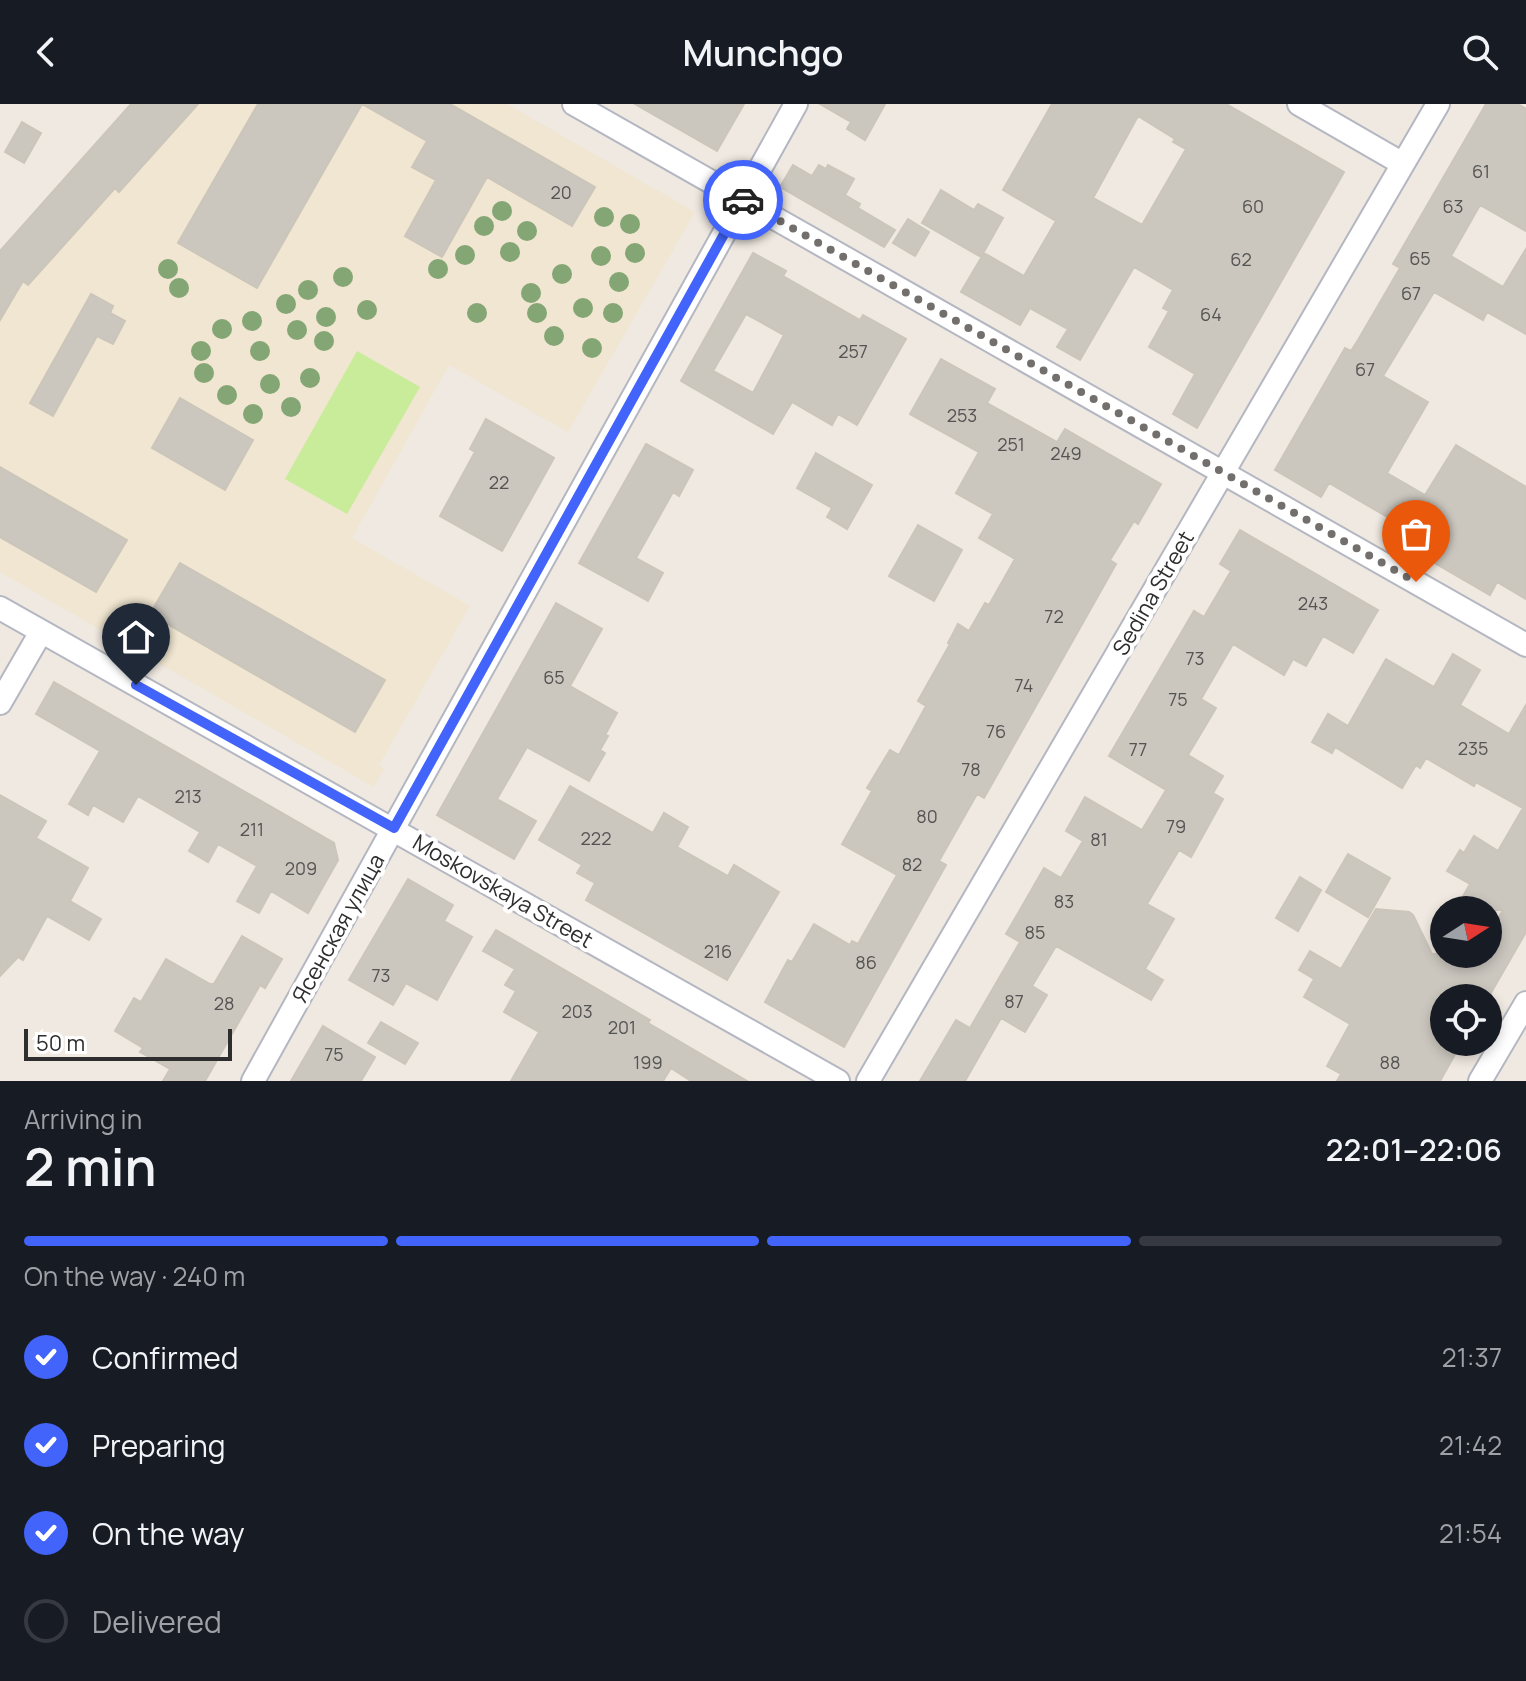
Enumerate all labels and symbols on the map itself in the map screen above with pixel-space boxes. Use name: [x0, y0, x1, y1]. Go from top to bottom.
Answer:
house number: 61: [1472, 159, 1490, 183]
courier: [703, 160, 783, 240]
house number: 20: [550, 180, 572, 204]
house number: 60: [1242, 194, 1264, 218]
house number: 63: [1442, 194, 1464, 218]
house number: 65: [1409, 246, 1431, 270]
house number: 62: [1230, 247, 1252, 271]
house number: 67: [1401, 281, 1421, 305]
house number: 64: [1200, 302, 1222, 326]
house number: 257: [838, 339, 868, 363]
house number: 67: [1355, 357, 1375, 381]
house number: 253: [947, 403, 977, 427]
house number: 251: [997, 432, 1025, 456]
house number: 249: [1050, 441, 1082, 465]
house number: 22: [489, 470, 509, 494]
pin: [1382, 500, 1450, 582]
street label: Sedina Street: [1105, 525, 1201, 661]
house number: 243: [1298, 591, 1328, 615]
pin: [102, 603, 170, 685]
house number: 72: [1044, 604, 1064, 628]
house number: 73: [1186, 646, 1205, 670]
house number: 65: [543, 665, 565, 689]
house number: 74: [1015, 673, 1033, 697]
house number: 75: [1168, 687, 1188, 711]
house number: 76: [986, 719, 1006, 743]
house number: 235: [1458, 736, 1488, 760]
house number: 77: [1129, 737, 1147, 761]
house number: 78: [961, 757, 981, 781]
house number: 213: [174, 784, 202, 808]
house number: 80: [916, 804, 938, 828]
house number: 79: [1166, 814, 1186, 838]
house number: 211: [240, 817, 264, 841]
house number: 222: [581, 826, 611, 850]
street label: Moskovskaya Street: [407, 827, 599, 955]
house number: 81: [1090, 827, 1108, 851]
street label: Ясенская улица: [285, 848, 391, 1008]
house number: 82: [902, 852, 922, 876]
house number: 209: [285, 856, 317, 880]
house number: 83: [1054, 889, 1074, 913]
north arrow: [1430, 896, 1502, 968]
house number: 85: [1025, 920, 1045, 944]
house number: 216: [704, 939, 732, 963]
house number: 86: [855, 950, 877, 974]
house number: 73: [372, 963, 391, 987]
house number: 87: [1004, 989, 1024, 1013]
house number: 28: [214, 991, 234, 1015]
house number: 203: [561, 999, 593, 1023]
house number: 201: [608, 1015, 636, 1039]
scale bar: [24, 1025, 232, 1061]
house number: 75: [324, 1042, 344, 1066]
house number: 199: [633, 1050, 663, 1074]
house number: 88: [1380, 1050, 1400, 1074]

